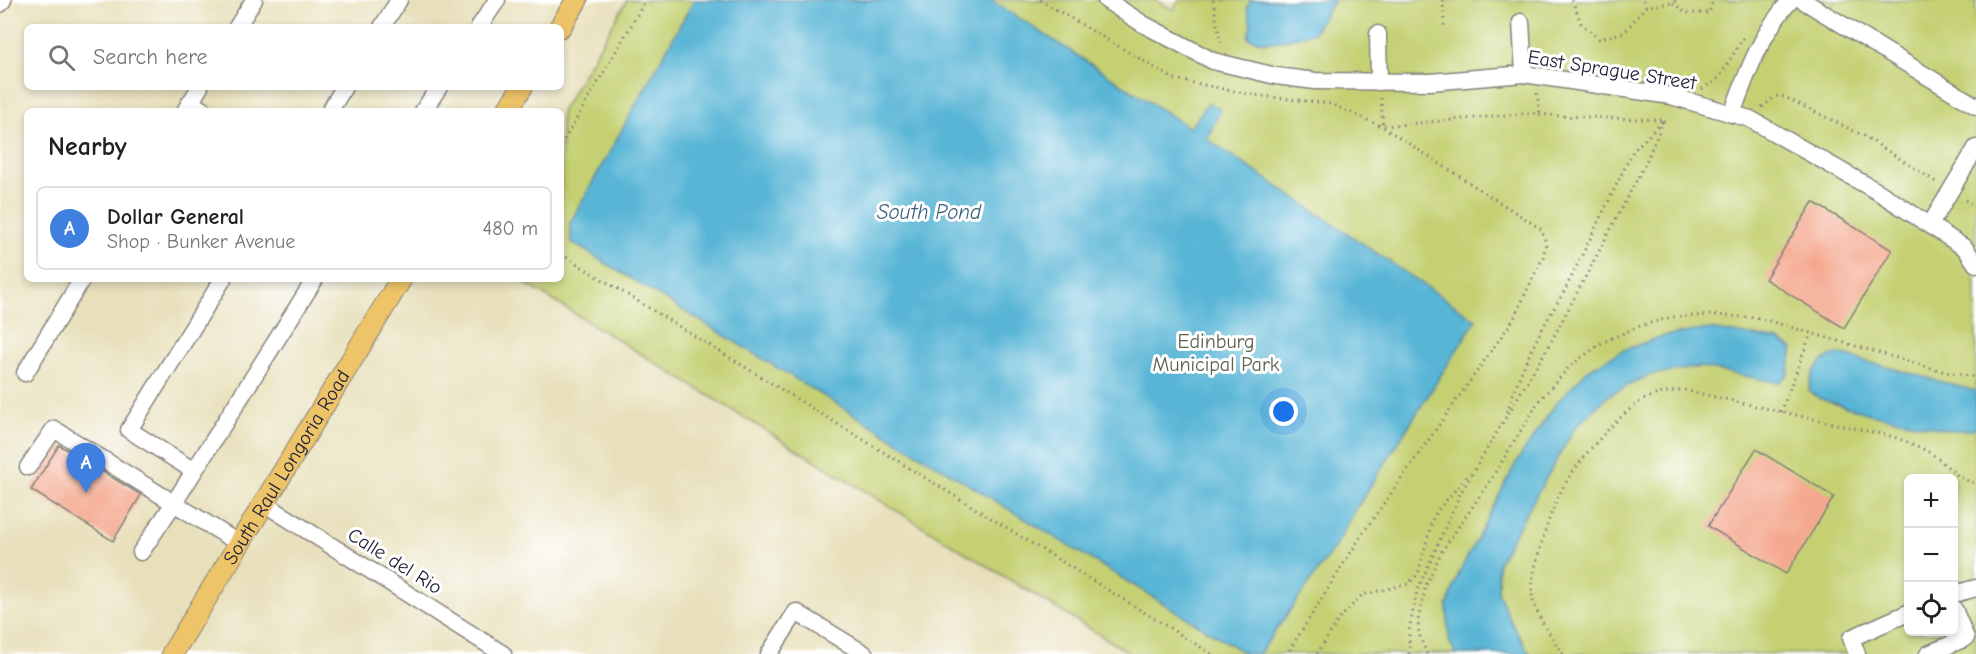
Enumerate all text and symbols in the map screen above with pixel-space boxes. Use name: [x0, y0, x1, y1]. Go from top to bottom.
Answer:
search box: [24, 24, 564, 90]
icon: search: [45, 41, 78, 74]
text: Search here: [93, 44, 208, 70]
street label: East Sprague Street: [1526, 45, 1699, 95]
text: Nearby: [48, 132, 127, 162]
water label: South Pond: [877, 200, 982, 224]
text: Dollar General: [107, 204, 244, 230]
text: A: [64, 217, 75, 240]
text: 480 m: [483, 217, 538, 240]
text: Shop · Bunker Avenue: [107, 230, 295, 253]
park label: Edinburg Municipal Park: [1152, 330, 1280, 376]
street label: South Raul Longoria Road: [218, 366, 354, 569]
your location: [1269, 397, 1298, 426]
pin: A: [66, 444, 106, 493]
map controls: [1904, 474, 1958, 636]
button: +: [1904, 474, 1958, 528]
street label: Calle del Rio: [344, 523, 446, 599]
button: −: [1904, 528, 1958, 582]
button: locate: [1904, 582, 1958, 636]

